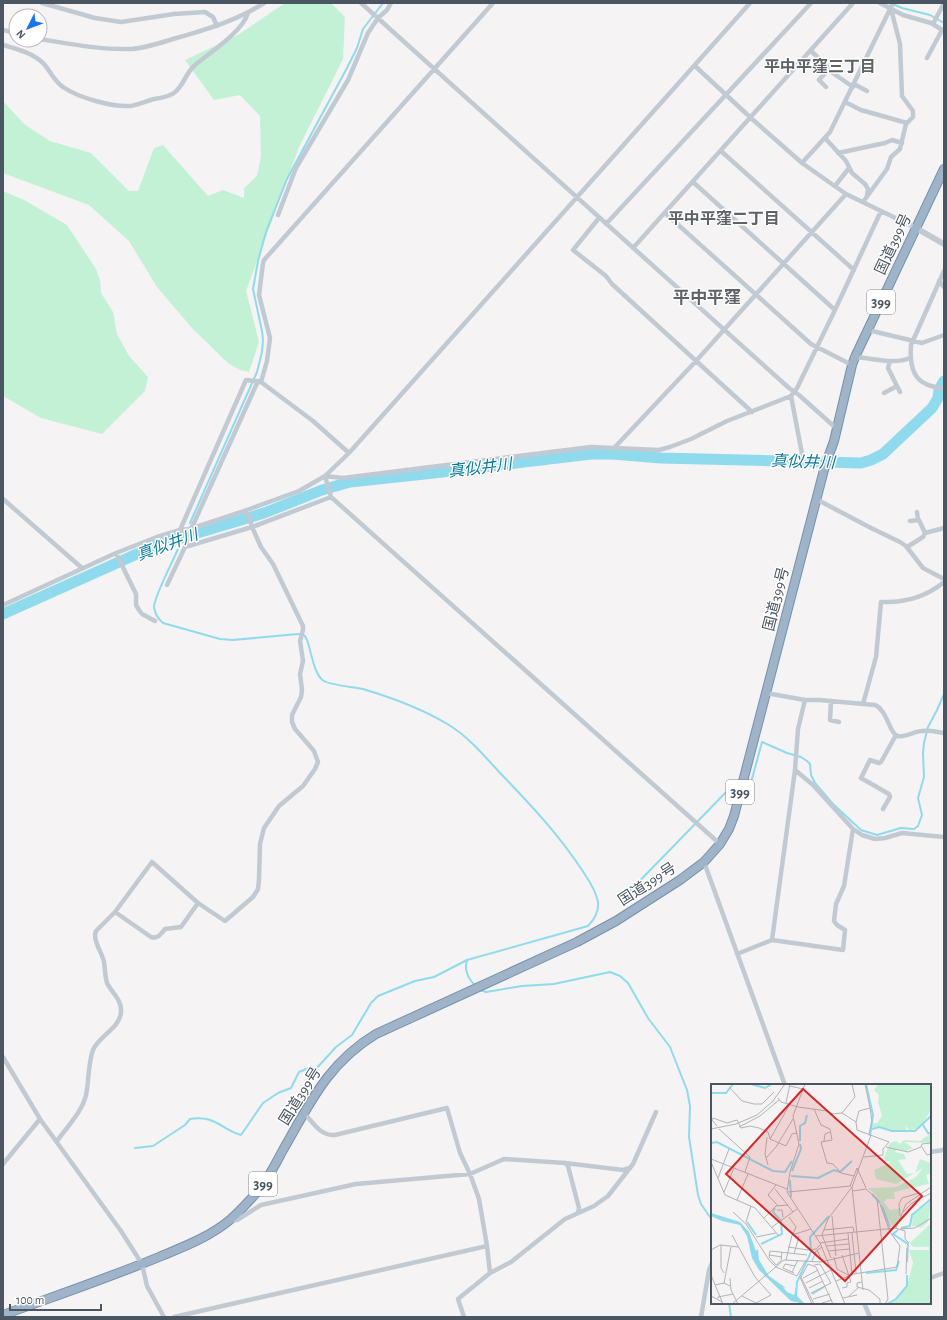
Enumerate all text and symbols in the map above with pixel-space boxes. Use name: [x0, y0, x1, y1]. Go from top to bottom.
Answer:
north arrow: [8, 8, 48, 48]
text: N: [14, 28, 28, 41]
district label: 平中平窪三丁目: [764, 58, 876, 75]
district label: 平中平窪二丁目: [668, 210, 780, 227]
street label: 国道399号: [872, 211, 914, 277]
district label: 平中平窪: [673, 289, 741, 306]
road number: 399: [867, 290, 895, 314]
water label: 真似井川: [771, 452, 837, 471]
water label: 真似井川: [447, 455, 515, 480]
water label: 真似井川: [134, 525, 202, 563]
street label: 国道399号: [760, 565, 792, 633]
road number: 399: [726, 780, 754, 804]
street label: 国道399号: [615, 860, 679, 908]
street label: 国道399号: [276, 1064, 324, 1128]
inset map: [711, 1084, 931, 1304]
road number: 399: [249, 1172, 277, 1196]
scale bar: [10, 1286, 101, 1312]
text: 100 m: [16, 1294, 44, 1306]

